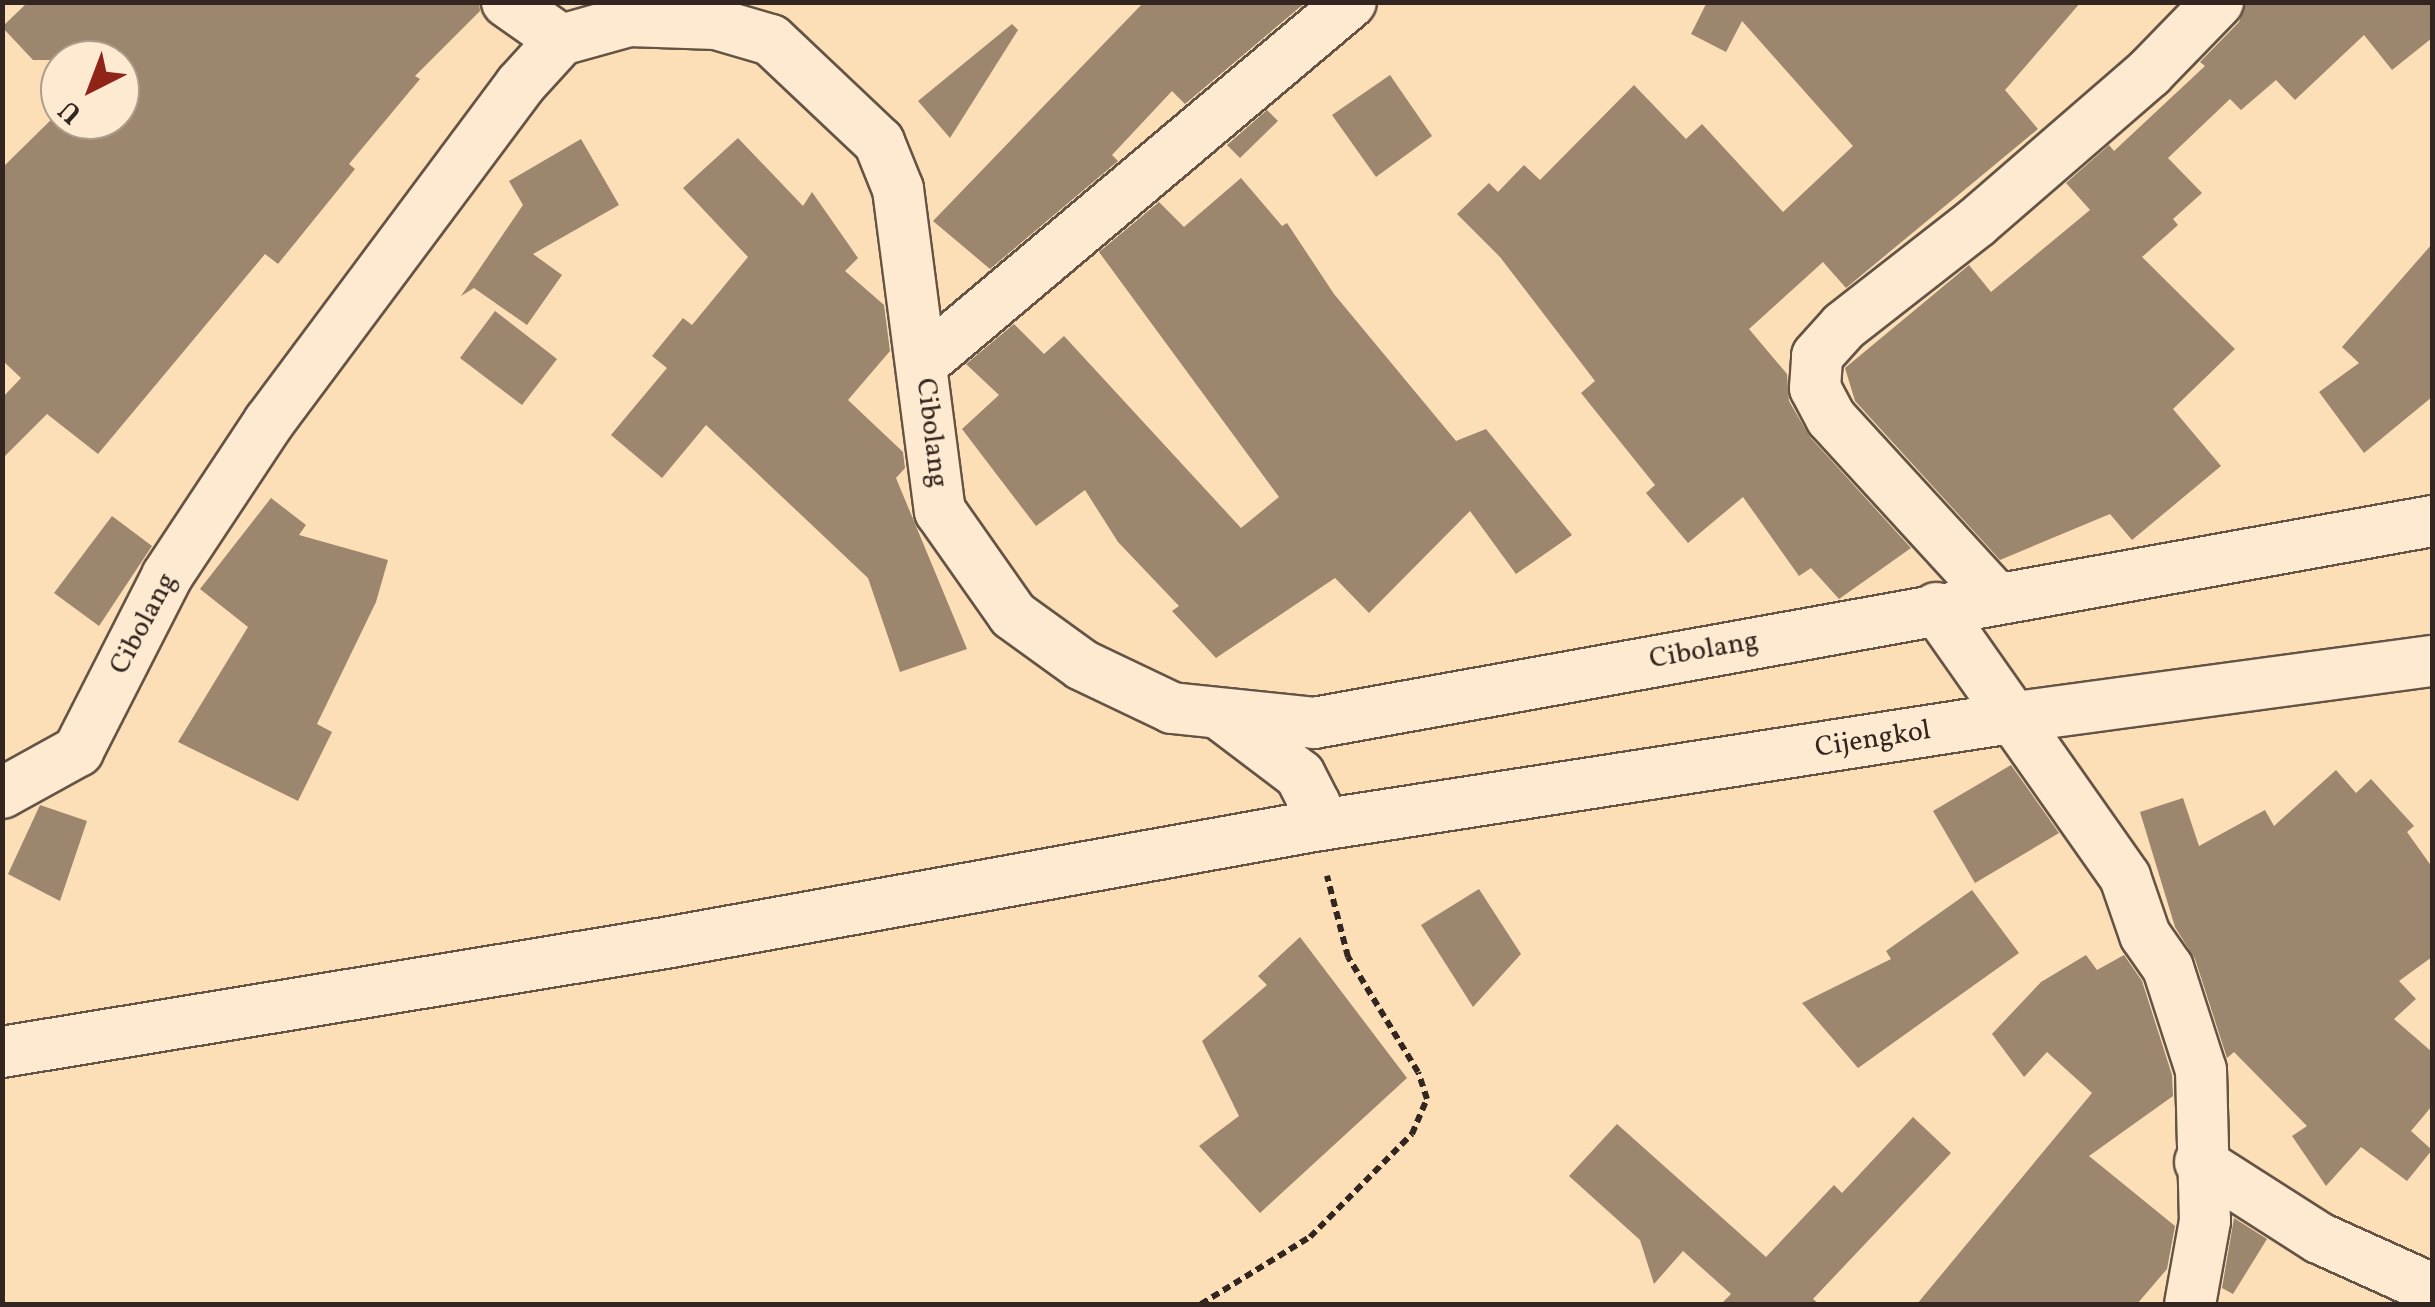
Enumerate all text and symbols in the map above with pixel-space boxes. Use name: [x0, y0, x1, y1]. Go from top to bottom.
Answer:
north arrow: [40, 40, 140, 140]
text: U: [51, 90, 91, 132]
street label: Cibolang: [908, 376, 954, 490]
street label: Cibolang: [103, 568, 185, 680]
street label: Cibolang: [1647, 625, 1761, 677]
street label: Cijengkol: [1813, 714, 1933, 766]

